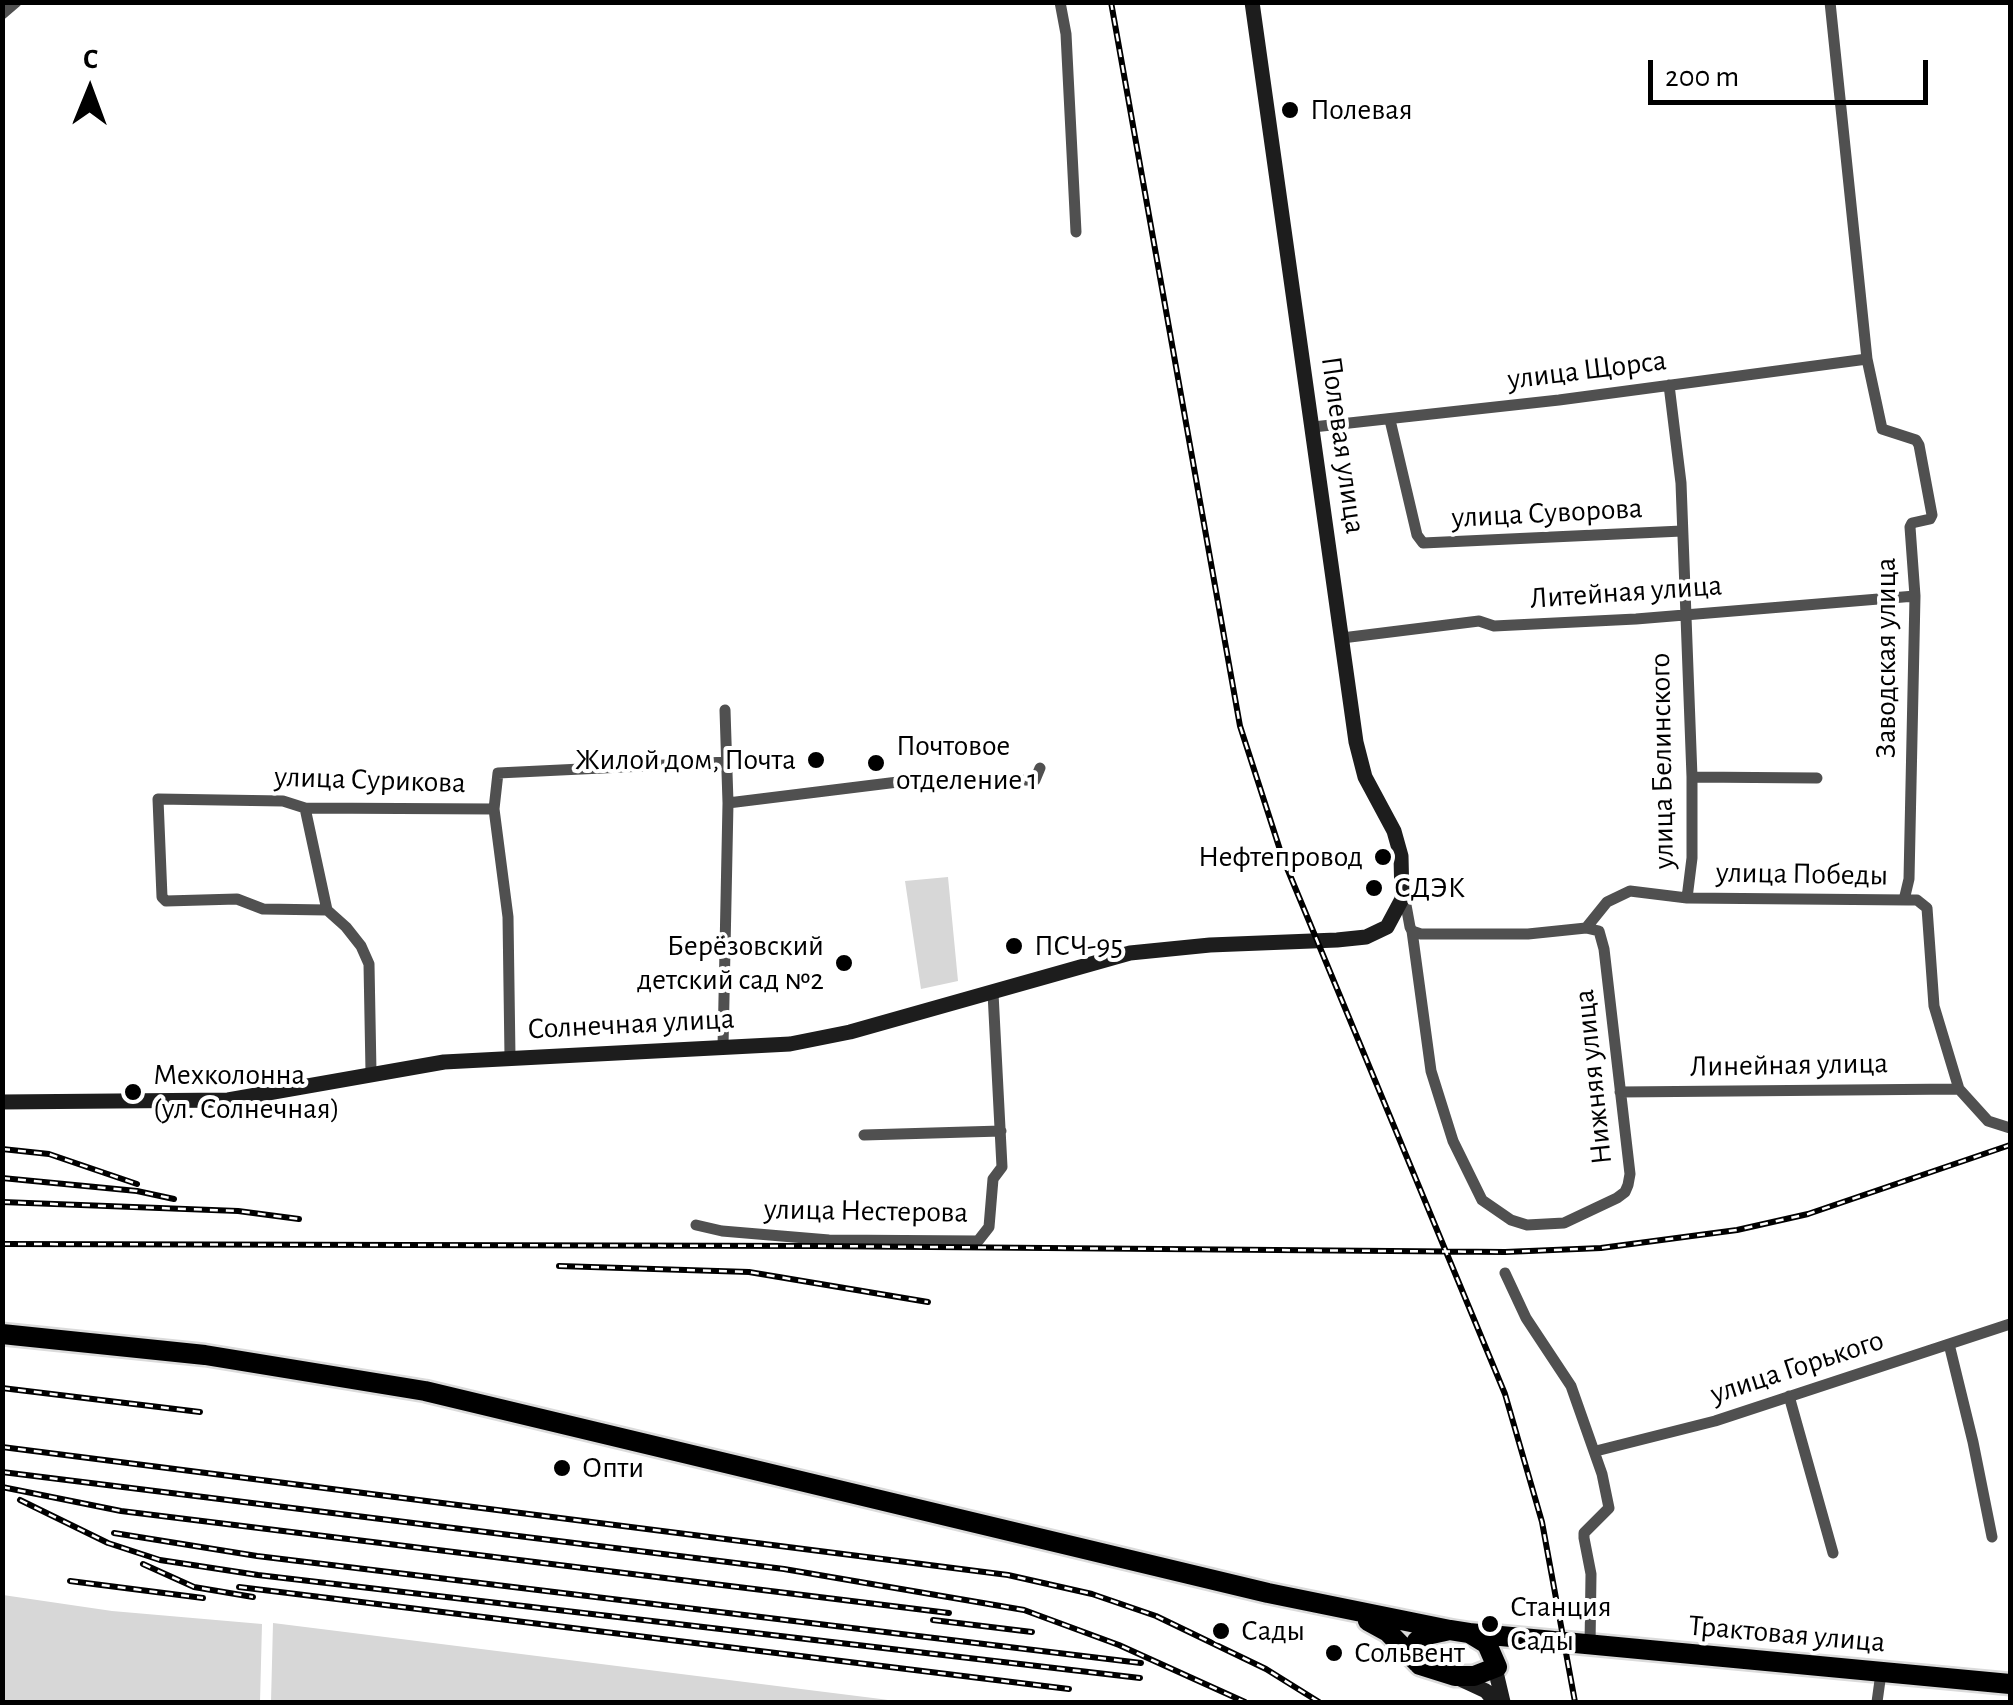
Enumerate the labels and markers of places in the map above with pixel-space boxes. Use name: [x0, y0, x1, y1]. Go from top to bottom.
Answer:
place label: Полевая: [1310, 92, 1413, 128]
marker: Полевая: [1279, 99, 1301, 121]
place label: Почтовое отделение 1: [896, 728, 1038, 798]
place label: Жилой дом, Почта: [575, 742, 796, 778]
marker: Жилой дом, Почта: [805, 749, 827, 771]
marker: Почтовое отделение 1: [865, 752, 887, 774]
place label: Нефтепровод: [1198, 839, 1363, 875]
marker: Нефтепровод: [1372, 846, 1394, 868]
place label: СДЭК: [1394, 870, 1465, 906]
marker: СДЭК: [1363, 877, 1385, 899]
place label: Берёзовский детский сад №2: [637, 928, 824, 998]
place label: ПСЧ-95: [1034, 928, 1123, 964]
marker: ПСЧ-95: [1003, 935, 1025, 957]
marker: Берёзовский детский сад №2: [833, 952, 855, 974]
place label: Мехколонна (ул. Солнечная): [153, 1057, 340, 1128]
marker: Мехколонна (ул. Солнечная): [122, 1081, 144, 1103]
place label: Опти: [582, 1450, 644, 1486]
marker: Опти: [551, 1457, 573, 1479]
place label: Станция Сады: [1510, 1589, 1612, 1660]
place label: Сады: [1241, 1613, 1305, 1649]
marker: Станция Сады: [1479, 1613, 1501, 1635]
marker: Сады: [1210, 1620, 1232, 1642]
place label: Сольвент: [1354, 1635, 1465, 1671]
marker: Сольвент: [1323, 1642, 1345, 1664]

